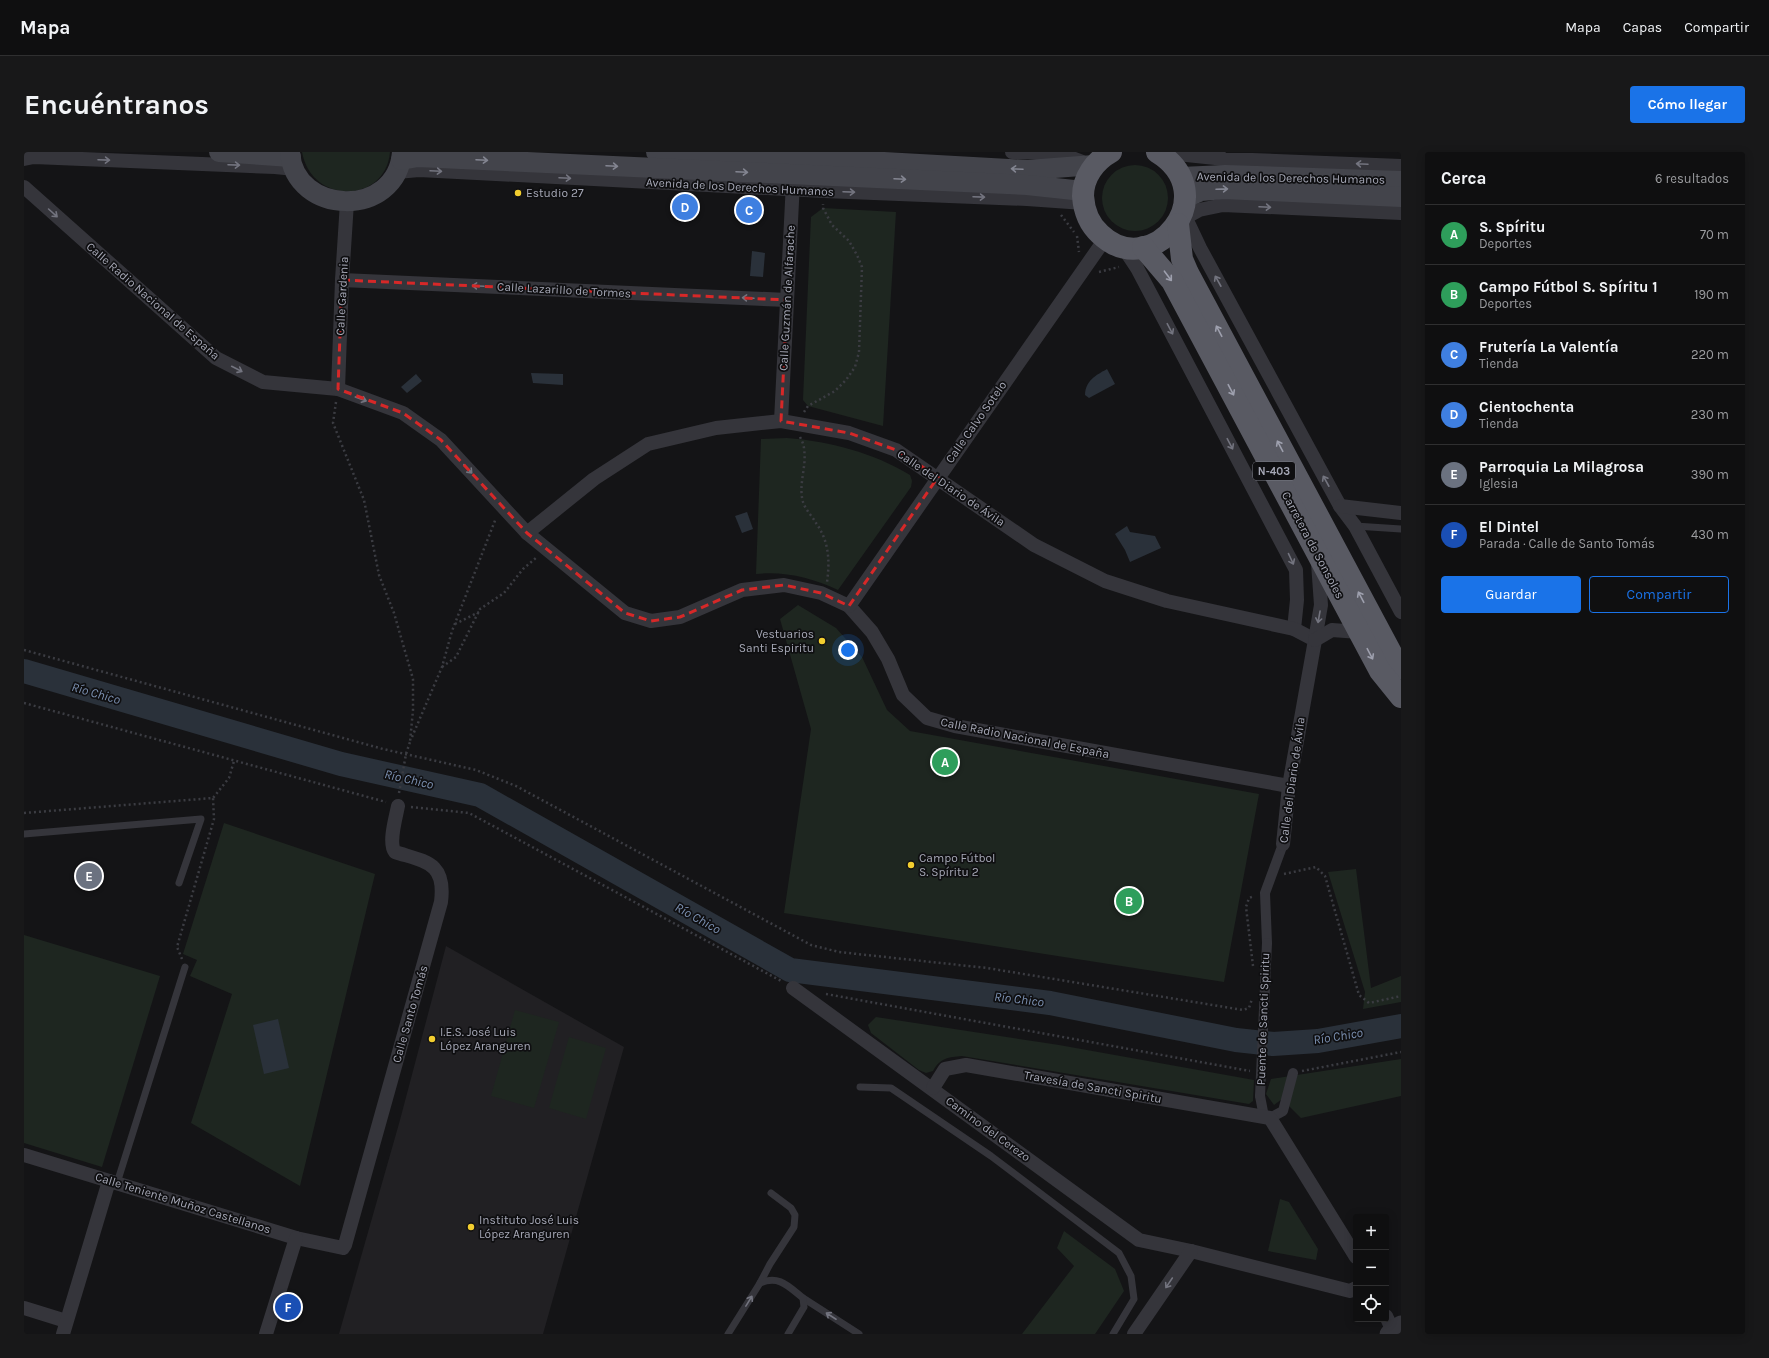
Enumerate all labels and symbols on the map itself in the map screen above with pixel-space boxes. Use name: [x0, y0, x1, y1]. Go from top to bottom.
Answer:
one-way arrow: [97, 156, 110, 164]
one-way arrow: [475, 156, 488, 163]
one-way arrow: [1356, 161, 1369, 168]
one-way arrow: [227, 162, 240, 169]
one-way arrow: [605, 162, 618, 169]
one-way arrow: [1011, 166, 1024, 173]
one-way arrow: [429, 167, 442, 175]
one-way arrow: [735, 168, 748, 175]
street label: Avenida de los Derechos Humanos: [1197, 169, 1385, 187]
one-way arrow: [558, 174, 571, 182]
street label: Avenida de los Derechos Humanos: [646, 175, 834, 199]
one-way arrow: [893, 176, 906, 183]
one-way arrow: [1215, 185, 1228, 193]
place label: Estudio 27: [526, 186, 584, 200]
marker: Estudio 27: [513, 188, 523, 198]
one-way arrow: [842, 189, 855, 196]
pin: D: [672, 192, 698, 222]
one-way arrow: [972, 193, 985, 201]
pin: C: [736, 195, 762, 225]
one-way arrow: [1258, 203, 1271, 211]
one-way arrow: [48, 208, 58, 217]
street label: Calle Guzmán de Alfarache: [776, 225, 798, 371]
street label: Calle Radio Nacional de España: [84, 239, 222, 363]
street label: Calle Gardenia: [333, 256, 351, 336]
one-way arrow: [1164, 271, 1173, 282]
one-way arrow: [1213, 275, 1221, 287]
street label: Calle Lazarillo de Tormes: [497, 280, 631, 300]
one-way arrow: [472, 283, 485, 290]
one-way arrow: [742, 295, 755, 302]
one-way arrow: [1166, 323, 1174, 335]
one-way arrow: [1215, 325, 1223, 337]
one-way arrow: [230, 366, 242, 373]
street label: Calle Calvo Sotelo: [942, 378, 1010, 466]
one-way arrow: [1228, 384, 1235, 396]
one-way arrow: [355, 395, 367, 403]
one-way arrow: [1227, 438, 1235, 450]
one-way arrow: [1276, 440, 1284, 452]
street label: Calle del Diario de Ávila: [894, 446, 1008, 529]
road number: N-403: [1253, 462, 1295, 480]
one-way arrow: [463, 464, 473, 474]
one-way arrow: [1322, 475, 1330, 487]
street label: Carretera de Sonsoles: [1279, 489, 1347, 601]
one-way arrow: [1288, 553, 1295, 565]
one-way arrow: [1357, 591, 1365, 603]
one-way arrow: [1315, 610, 1323, 623]
place label: Vestuarios Santi Espiritu: [739, 627, 814, 655]
marker: Vestuarios Santi Espiritu: [817, 636, 827, 646]
your location: [838, 640, 858, 660]
one-way arrow: [1367, 648, 1375, 660]
water label: Río Chico: [70, 679, 123, 707]
street label: Calle Radio Nacional de España: [939, 715, 1111, 761]
street label: Calle del Diario de Ávila: [1275, 716, 1308, 844]
pin: A: [932, 747, 958, 777]
water label: Río Chico: [383, 766, 436, 792]
place label: Campo Fútbol S. Spíritu 2: [919, 851, 995, 879]
marker: Campo Fútbol S. Spíritu 2: [906, 860, 916, 870]
pin: E: [76, 861, 102, 891]
pin: B: [1116, 886, 1142, 916]
water label: Río Chico: [672, 899, 724, 937]
street label: Puente de Sancti Spiritu: [1254, 952, 1272, 1086]
street label: Calle Santo Tomás: [389, 964, 431, 1064]
water label: Río Chico: [993, 989, 1045, 1010]
place label: I.E.S. José Luis López Aranguren: [440, 1025, 531, 1053]
water label: Río Chico: [1312, 1025, 1364, 1047]
marker: I.E.S. José Luis López Aranguren: [427, 1034, 437, 1044]
street label: Travesía de Sancti Spiritu: [1023, 1068, 1163, 1106]
street label: Camino del Cerezo: [943, 1094, 1033, 1164]
street label: Calle Teniente Muñoz Castellanos: [94, 1170, 272, 1236]
place label: Instituto José Luis López Aranguren: [479, 1213, 579, 1241]
marker: Instituto José Luis López Aranguren: [466, 1222, 476, 1232]
one-way arrow: [1165, 1277, 1173, 1288]
pin: F: [275, 1292, 301, 1322]
one-way arrow: [745, 1295, 753, 1307]
one-way arrow: [826, 1312, 837, 1320]

